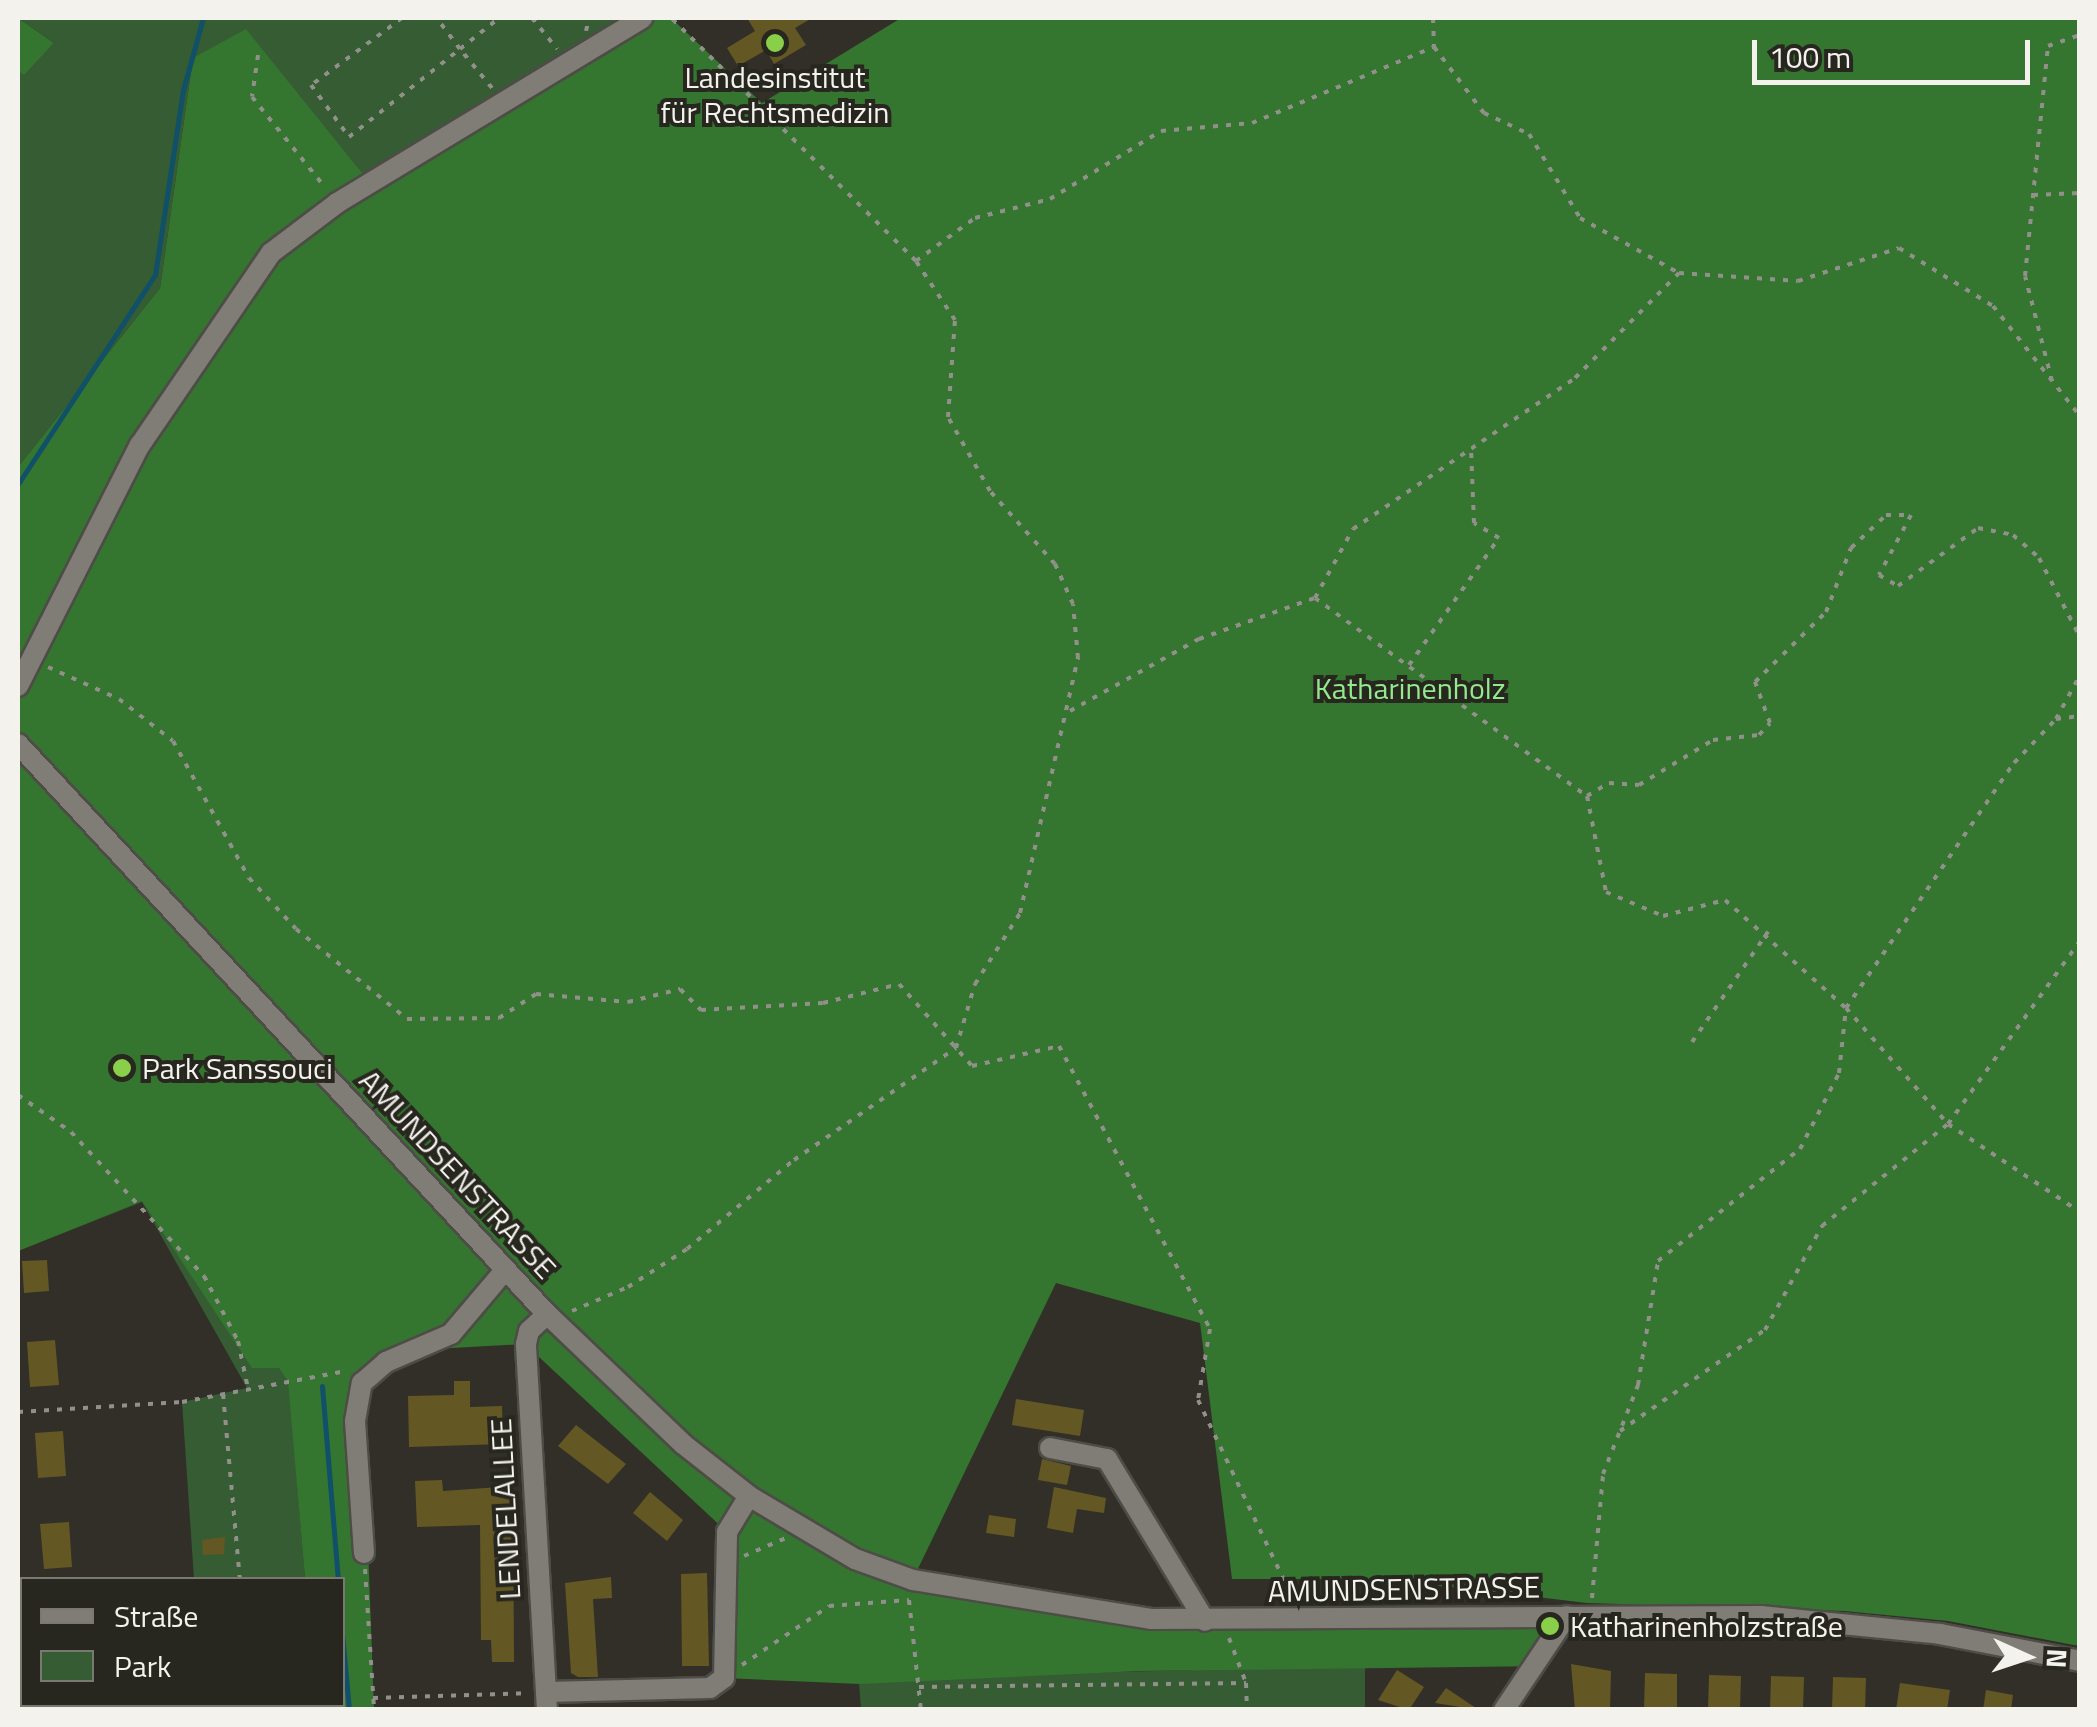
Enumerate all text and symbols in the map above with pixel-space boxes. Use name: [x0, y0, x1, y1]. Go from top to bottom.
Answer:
scale bar: [1757, 20, 2034, 82]
marker: Landesinstitut für Rechtsmedizin: [764, 32, 786, 54]
text: 100 m: [1769, 34, 1851, 80]
place label: Landesinstitut für Rechtsmedizin: [661, 59, 889, 130]
park label: Katharinenholz: [1315, 670, 1505, 706]
place label: Park Sanssouci: [142, 1050, 333, 1086]
marker: Park Sanssouci: [111, 1057, 133, 1079]
street label: AMUNDSENSTRASSE: [352, 1062, 564, 1286]
street label: LENDELALLEE: [482, 1418, 528, 1600]
street label: AMUNDSENSTRASSE: [1268, 1569, 1540, 1609]
legend: [20, 1577, 345, 1707]
text: Straße: [114, 1593, 198, 1639]
north arrow: [1977, 1607, 2077, 1707]
place label: Katharinenholzstraße: [1570, 1608, 1843, 1644]
marker: Katharinenholzstraße: [1539, 1615, 1561, 1637]
text: Park: [114, 1643, 171, 1689]
text: N: [2035, 1648, 2079, 1669]

